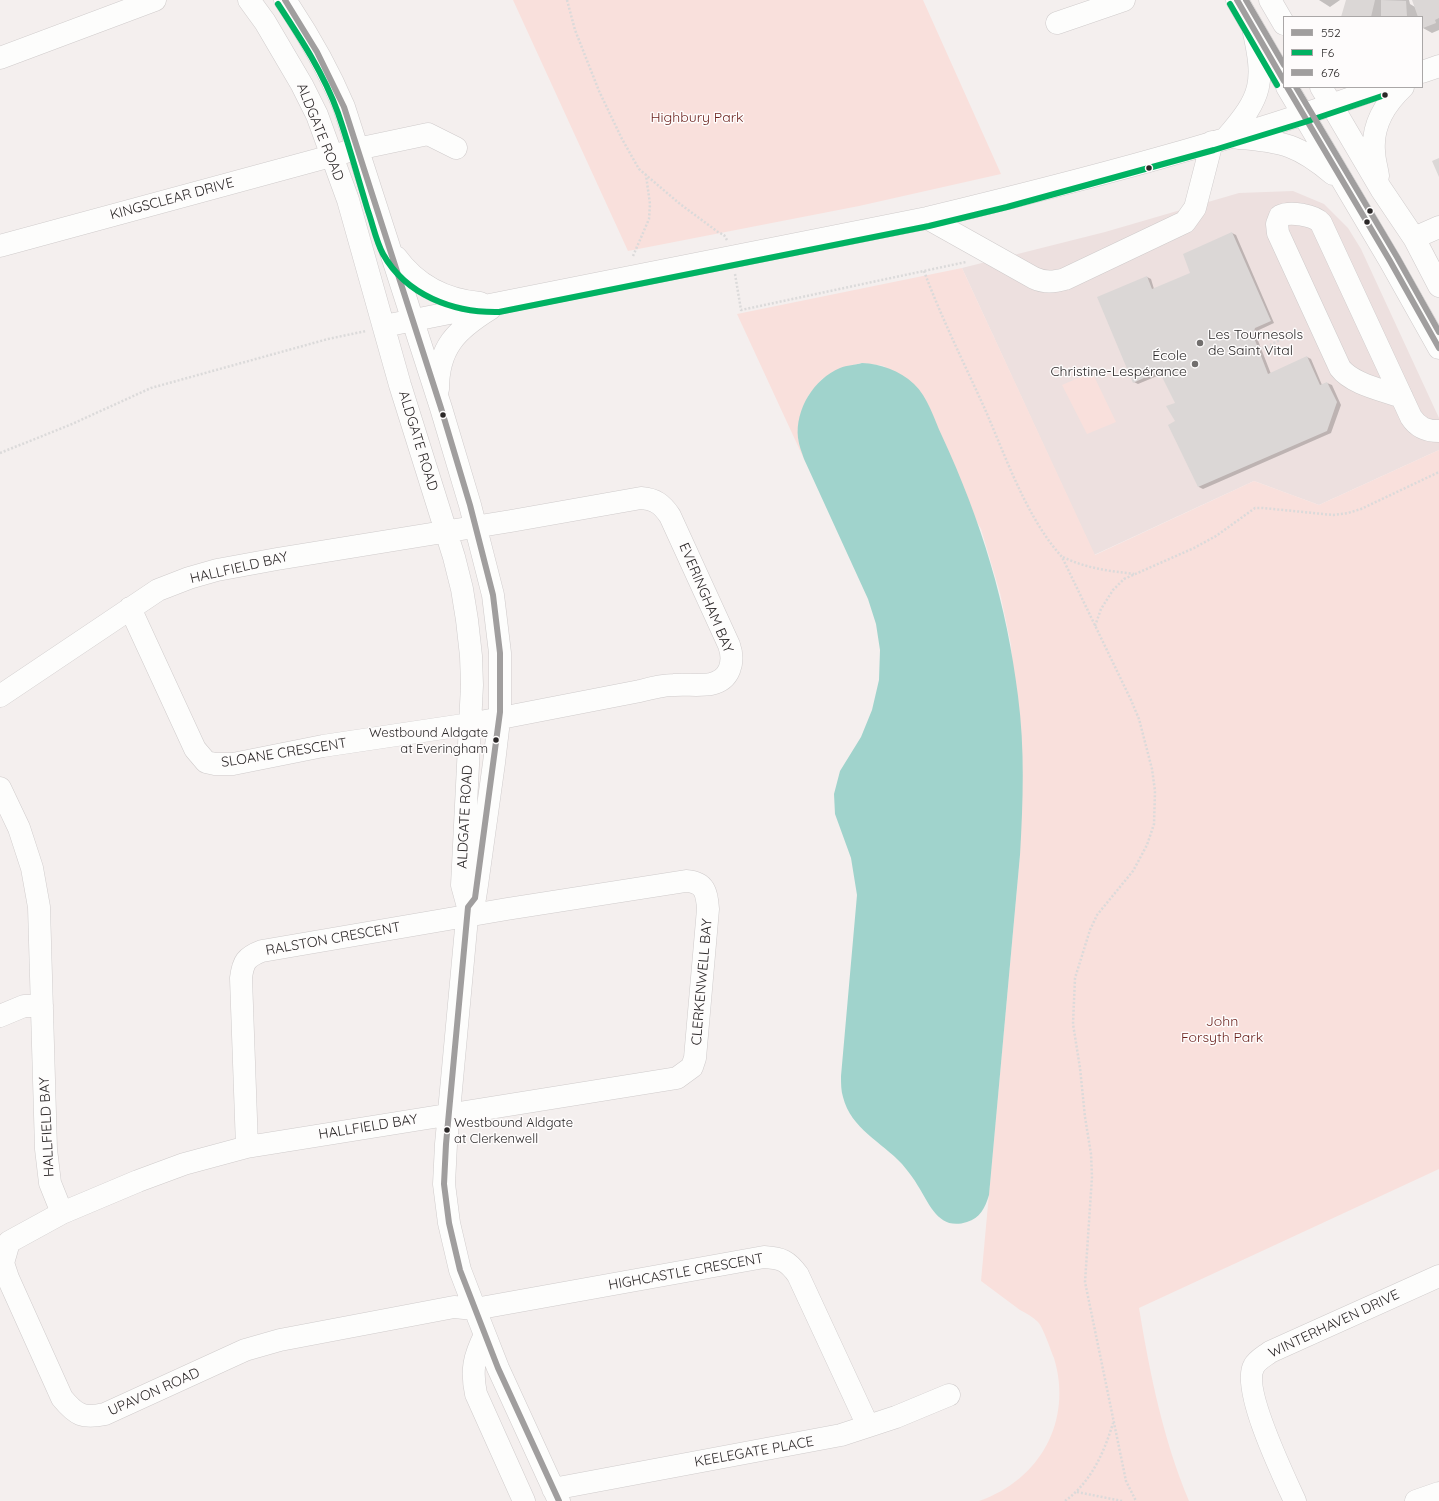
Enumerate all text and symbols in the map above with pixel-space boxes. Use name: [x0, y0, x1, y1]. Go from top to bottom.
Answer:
legend: [1283, 16, 1423, 88]
text: 552: [1321, 25, 1341, 40]
text: F6: [1321, 45, 1334, 60]
text: 676: [1321, 65, 1340, 80]
street label: ALDGATE ROAD: [293, 81, 347, 183]
unlabelled marker: [1380, 90, 1390, 100]
park label: Highbury Park: [650, 110, 744, 126]
unlabelled marker: [1144, 163, 1154, 173]
street label: KINGSCLEAR DRIVE: [108, 174, 236, 224]
unlabelled marker: [1365, 206, 1375, 216]
unlabelled marker: [1362, 217, 1372, 227]
place label: Les Tournesols de Saint Vital: [1208, 327, 1303, 360]
marker: Les Tournesols de Saint Vital: [1195, 338, 1205, 348]
place label: École Christine-Lespérance: [1050, 348, 1187, 380]
marker: École Christine-Lespérance: [1190, 359, 1200, 369]
street label: ALDGATE ROAD: [395, 389, 441, 493]
unlabelled marker: [438, 410, 448, 420]
street label: EVERINGHAM BAY: [675, 540, 737, 656]
street label: HALLFIELD BAY: [188, 549, 290, 587]
place label: Westbound Aldgate at Everingham: [369, 725, 488, 756]
street label: SLOANE CRESCENT: [220, 735, 348, 771]
marker: Westbound Aldgate at Everingham: [491, 735, 501, 745]
street label: ALDGATE ROAD: [454, 765, 476, 869]
street label: CLERKENWELL BAY: [688, 918, 716, 1046]
street label: RALSTON CRESCENT: [264, 919, 402, 959]
park label: John Forsyth Park: [1181, 1014, 1263, 1046]
street label: HALLFIELD BAY: [36, 1077, 58, 1177]
street label: HALLFIELD BAY: [317, 1111, 419, 1143]
place label: Westbound Aldgate at Clerkenwell: [454, 1115, 573, 1146]
marker: Westbound Aldgate at Clerkenwell: [442, 1125, 452, 1135]
street label: HIGHCASTLE CRESCENT: [607, 1250, 765, 1294]
street label: WINTERHAVEN DRIVE: [1266, 1286, 1402, 1362]
street label: UPAVON ROAD: [106, 1364, 202, 1420]
street label: KEELEGATE PLACE: [693, 1433, 815, 1471]

